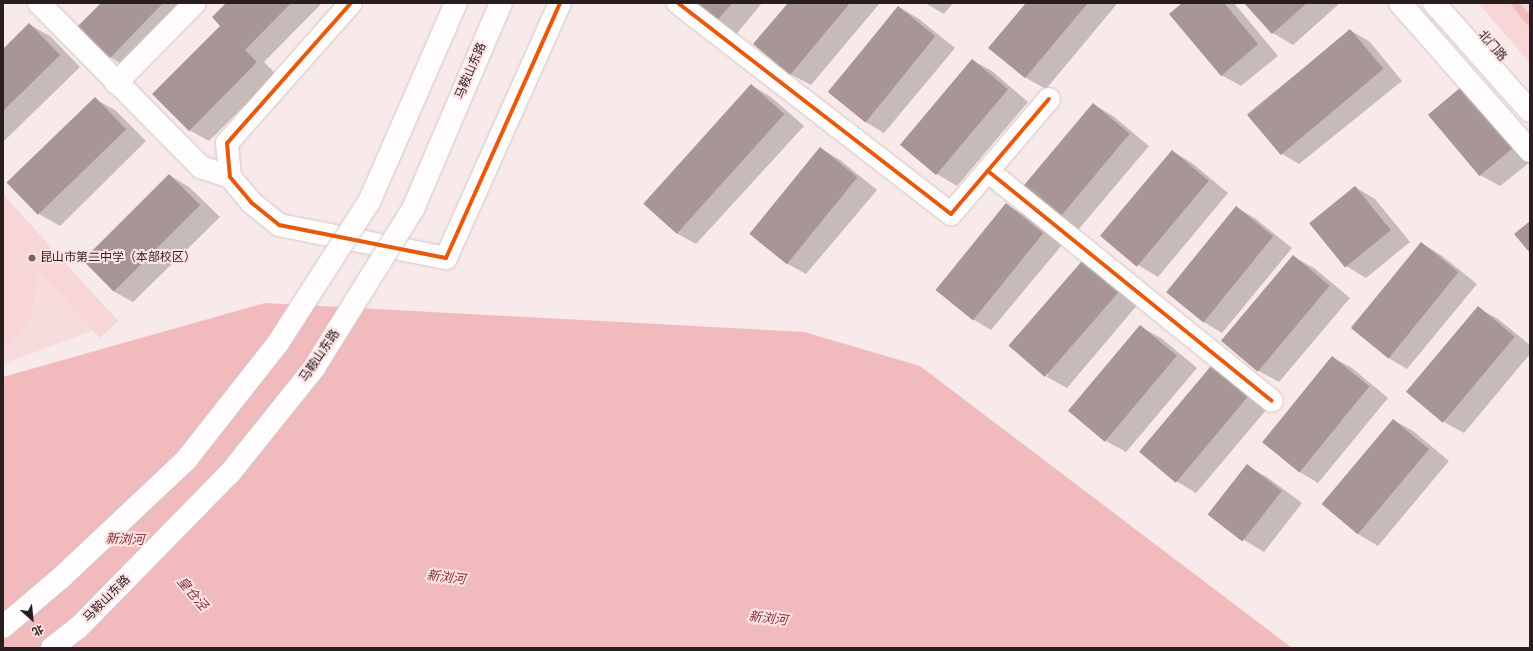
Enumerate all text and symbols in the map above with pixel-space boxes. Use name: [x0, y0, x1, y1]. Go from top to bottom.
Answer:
street label: 北门路: [1475, 28, 1509, 64]
street label: 马鞍山东路: [453, 41, 489, 101]
place label: 昆山市第二中学（本部校区）: [40, 251, 196, 265]
marker: 昆山市第二中学（本部校区）: [27, 253, 37, 263]
street label: 马鞍山东路: [297, 327, 343, 385]
water label: 新浏河: [105, 532, 145, 548]
water label: 新浏河: [426, 568, 466, 588]
street label: 马鞍山东路: [81, 573, 133, 625]
water label: 皇仓泾: [173, 574, 211, 614]
north arrow: [12, 599, 52, 639]
water label: 新浏河: [748, 609, 788, 629]
text: 北: [30, 622, 46, 638]

